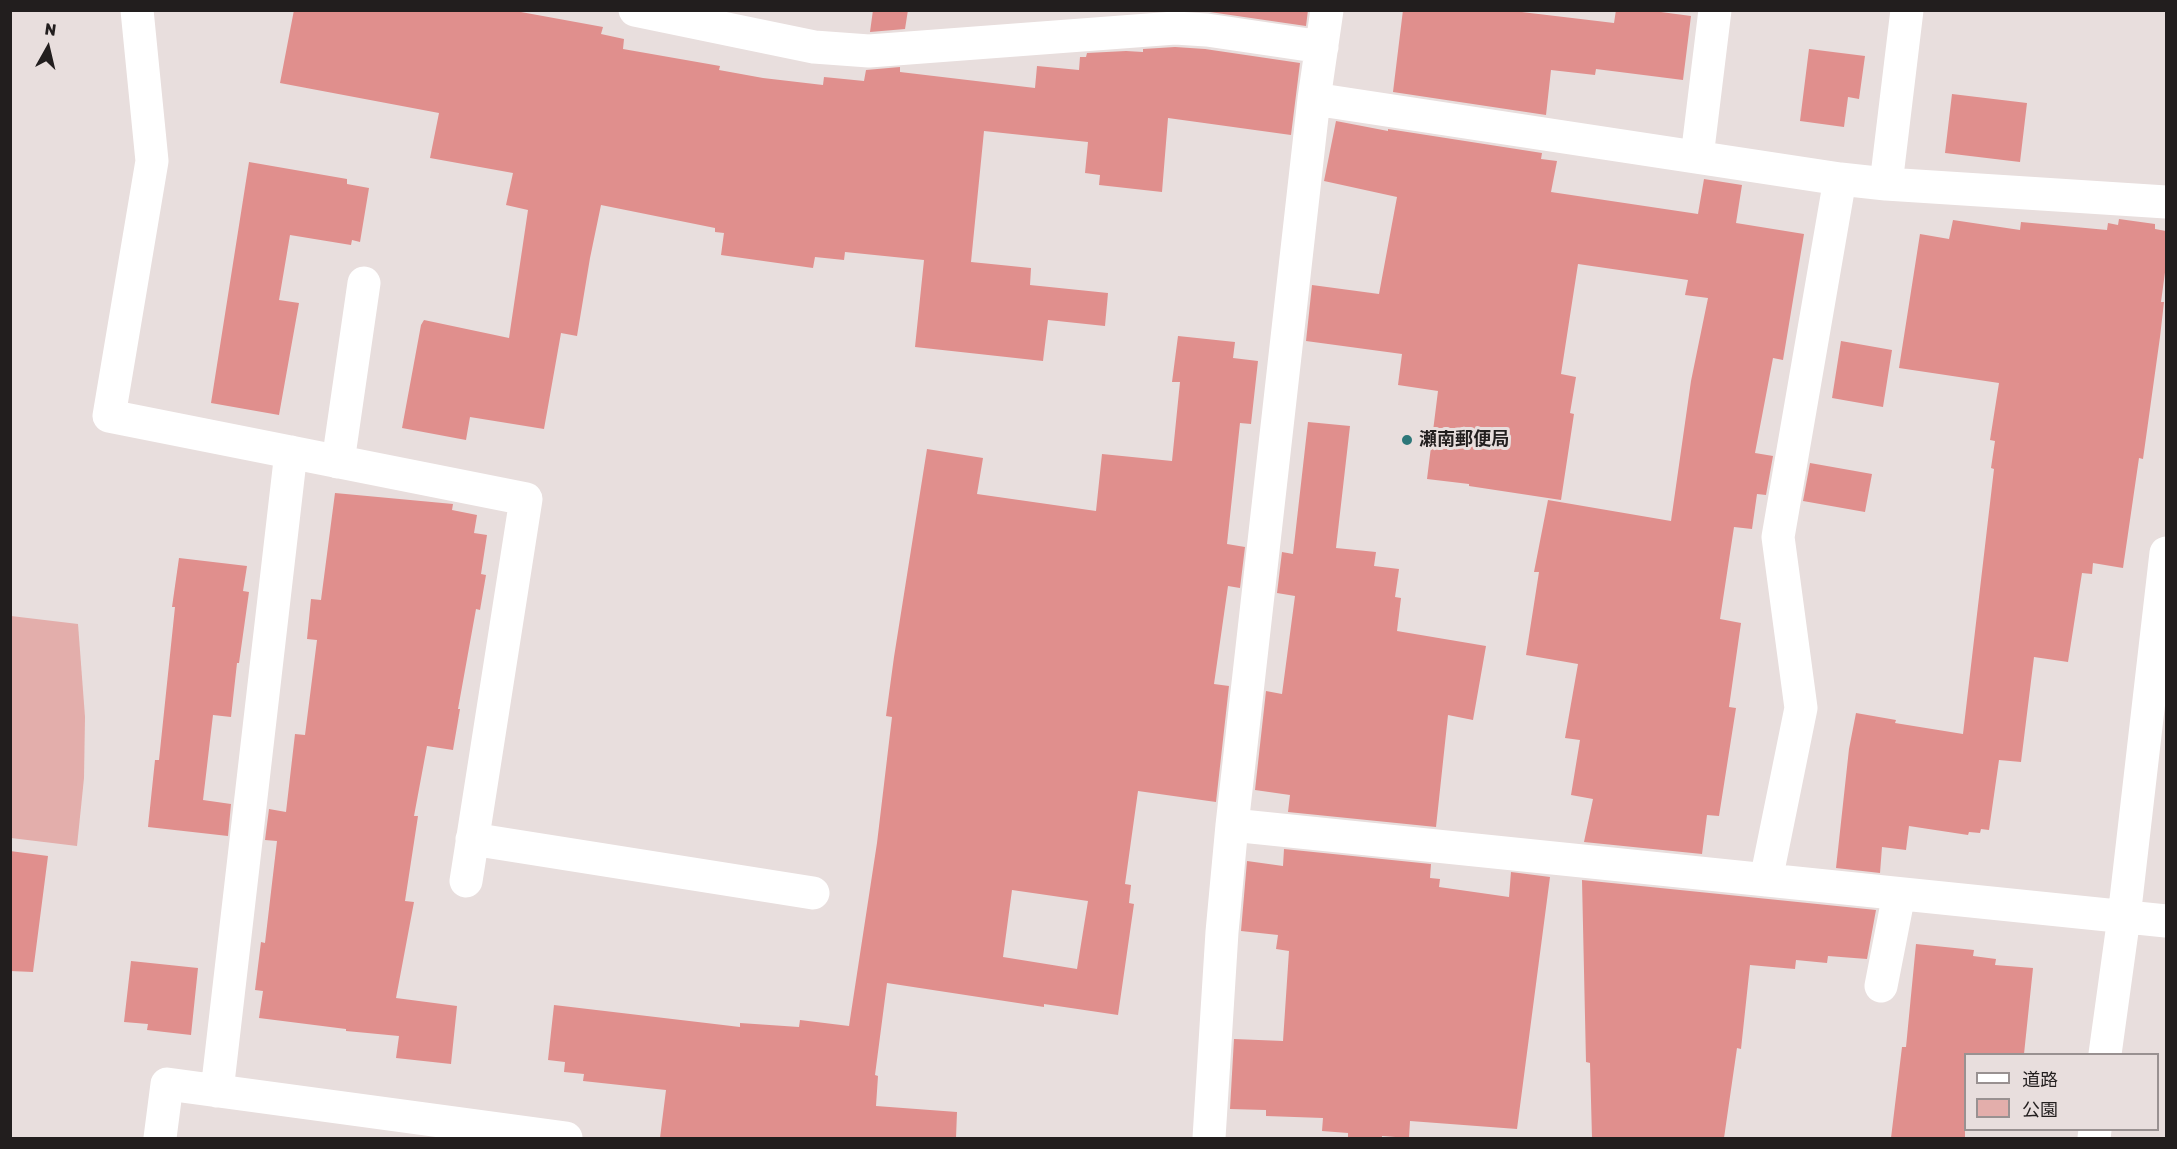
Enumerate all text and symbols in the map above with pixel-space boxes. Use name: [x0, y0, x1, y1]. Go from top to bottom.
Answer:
north arrow: [18, 18, 78, 78]
text: N: [44, 19, 58, 40]
place label: 瀬南郵便局: [1419, 429, 1509, 451]
marker: 瀬南郵便局: [1400, 433, 1414, 447]
legend: [1964, 1053, 2159, 1131]
text: 道路: [2022, 1069, 2058, 1091]
text: 公園: [2022, 1099, 2058, 1121]

